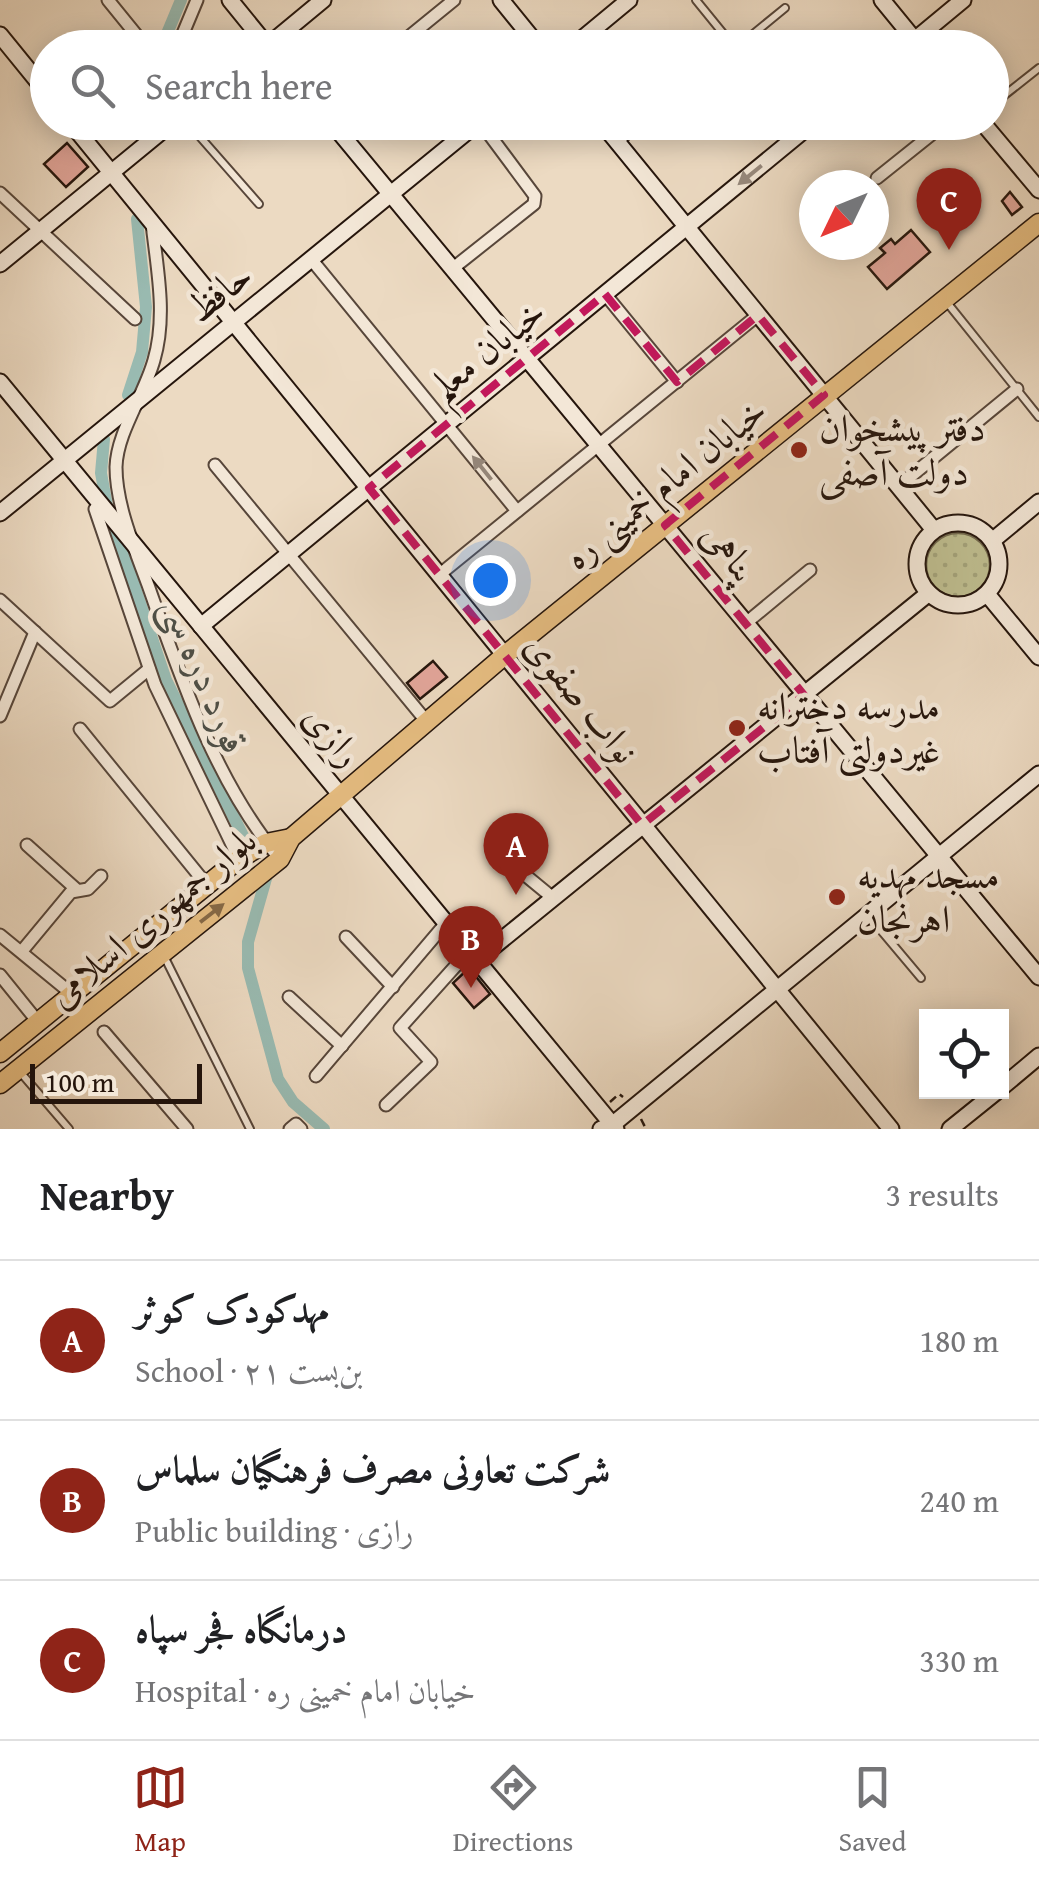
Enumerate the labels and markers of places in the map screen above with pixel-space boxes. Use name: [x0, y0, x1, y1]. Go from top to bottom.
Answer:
pin: C: [916, 168, 982, 250]
place label: دفتر پیشخوان دولت آصفی: [819, 399, 986, 500]
marker: دفتر پیشخوان دولت آصفی: [788, 439, 810, 461]
place label: مدرسه دخترانه غیردولتی آفتاب: [757, 677, 940, 777]
marker: مدرسه دخترانه غیردولتی آفتاب: [726, 717, 748, 739]
pin: A: [484, 812, 548, 895]
place label: مسجد مهدیه اهرنجان: [857, 846, 999, 946]
marker: مسجد مهدیه اهرنجان: [826, 886, 848, 908]
pin: B: [438, 906, 504, 988]

